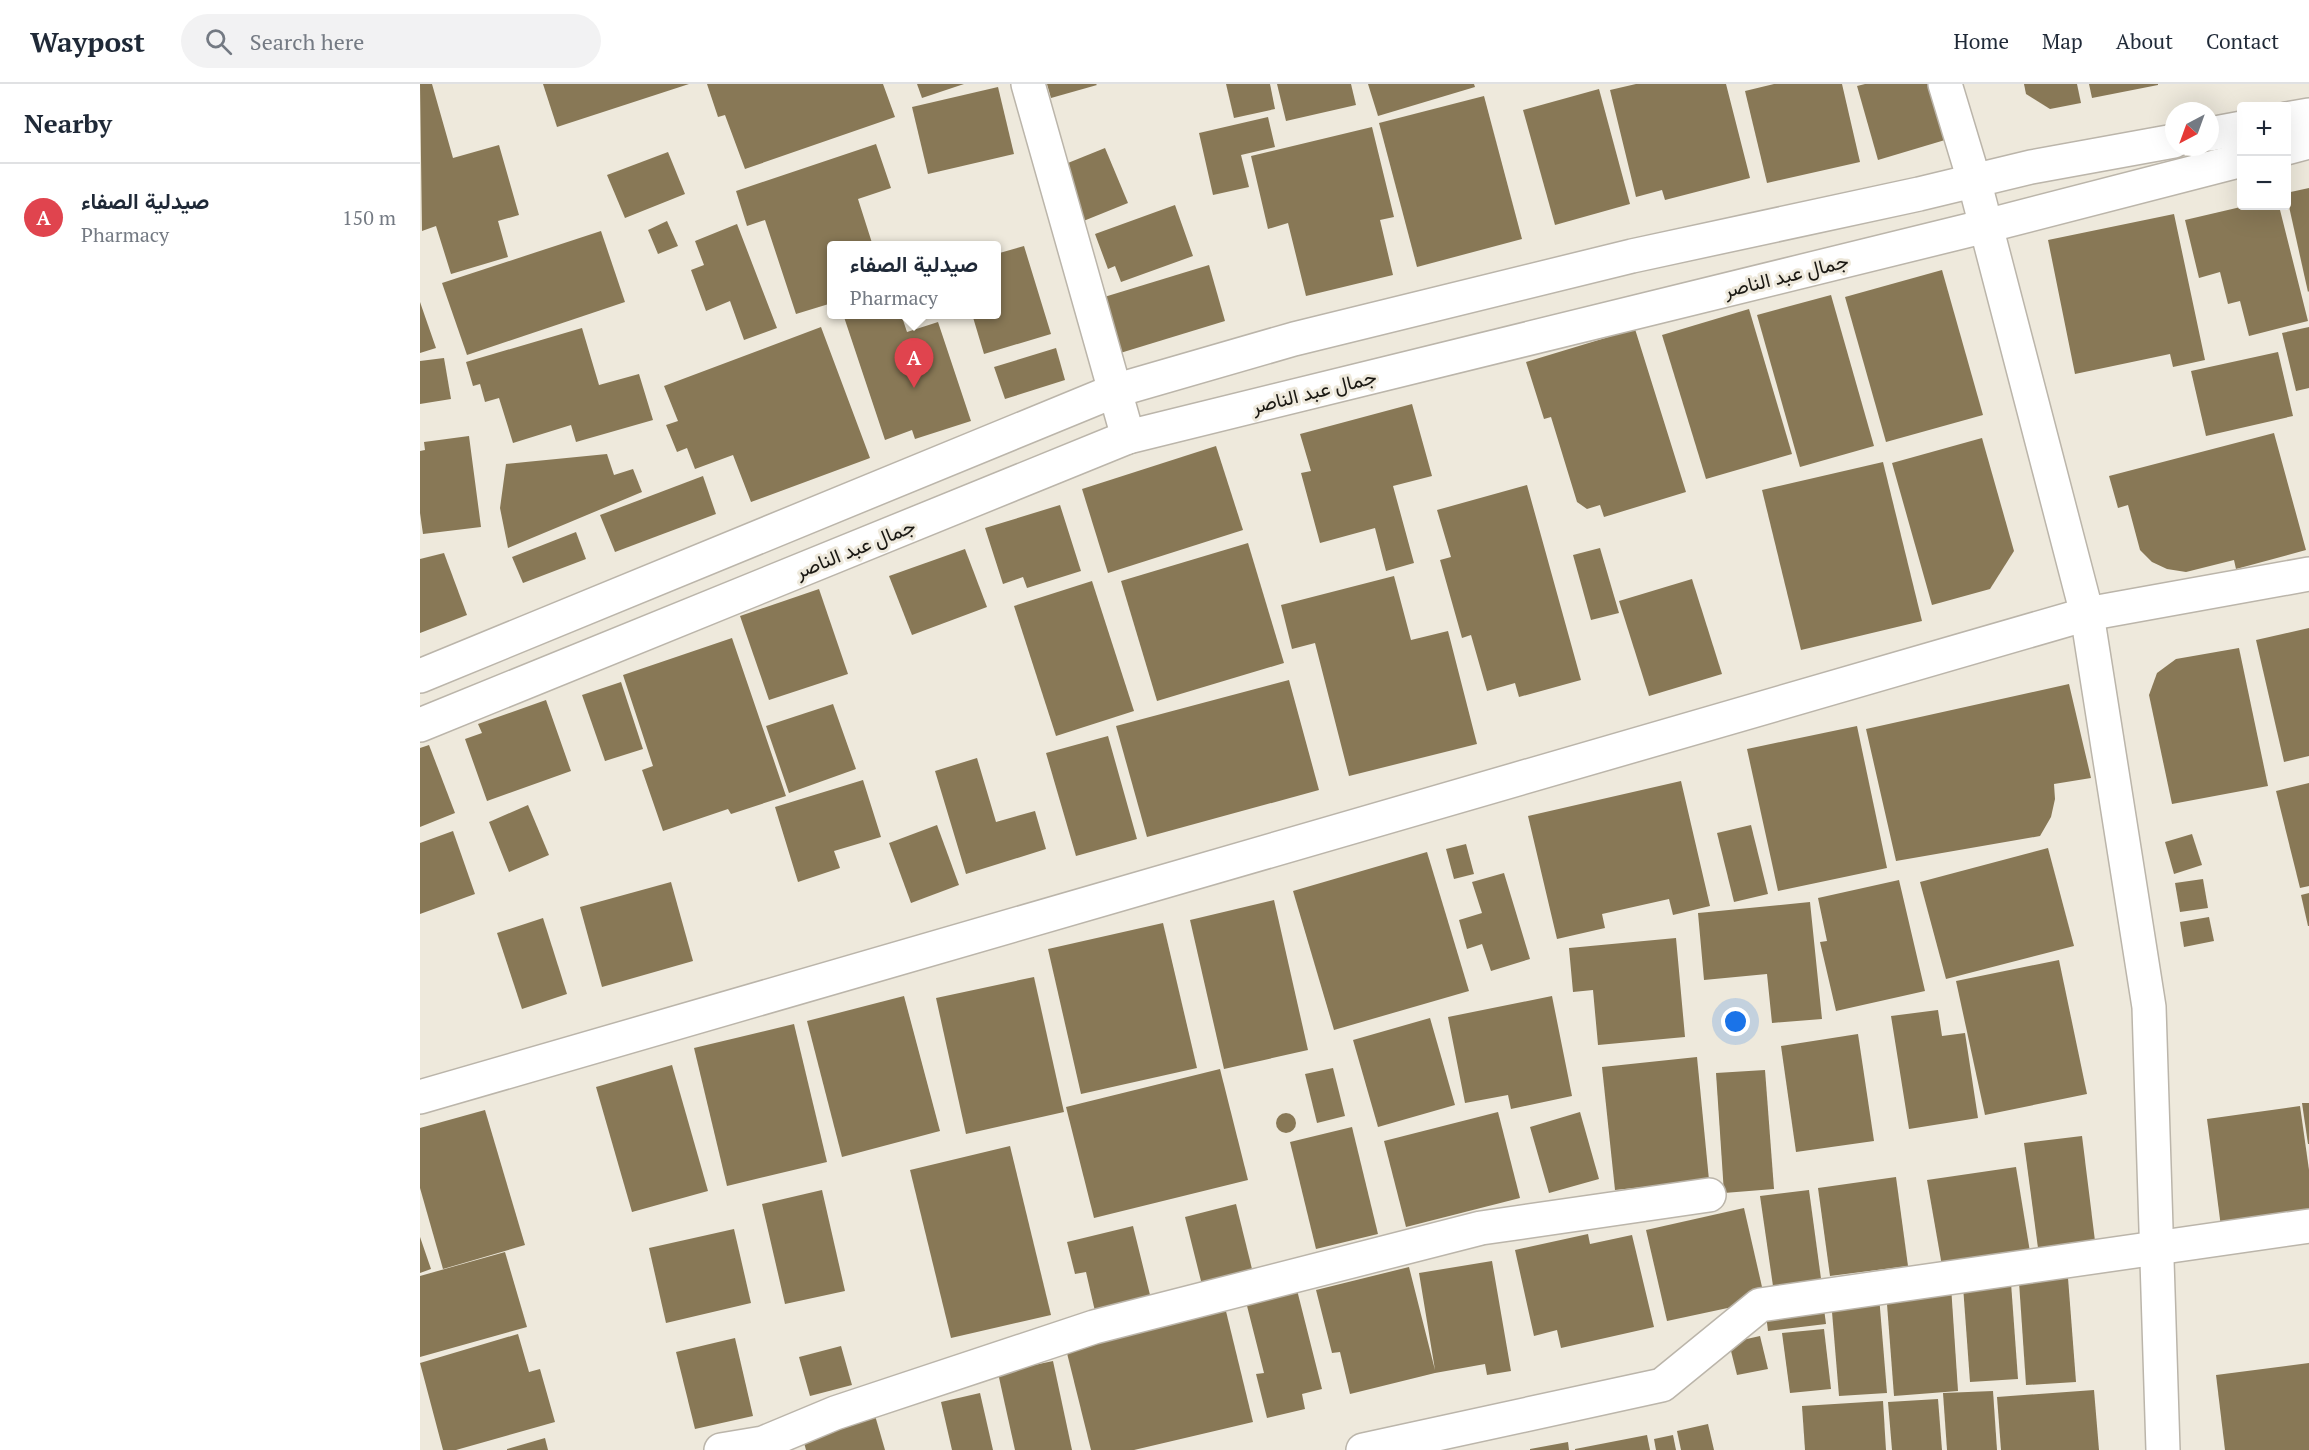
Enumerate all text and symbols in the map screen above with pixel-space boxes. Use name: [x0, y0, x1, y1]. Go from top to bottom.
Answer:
search box: [181, 14, 601, 68]
text: Waypost: [30, 23, 145, 60]
icon: search: [202, 25, 235, 58]
text: Search here: [250, 27, 364, 56]
text: Home: [1953, 27, 2009, 55]
text: Map: [2042, 27, 2083, 55]
text: About: [2116, 27, 2173, 55]
text: Contact: [2206, 27, 2279, 55]
north arrow: [2165, 102, 2219, 156]
map controls: [2237, 102, 2291, 210]
button: +: [2237, 102, 2291, 156]
text: Nearby: [24, 106, 112, 140]
button: −: [2237, 156, 2291, 210]
text: صيدلية الصفاء: [81, 186, 210, 215]
text: A: [36, 204, 51, 231]
text: 150 m: [342, 204, 396, 231]
text: Pharmacy: [81, 221, 169, 248]
popup: [827, 241, 1001, 319]
street label: جمال عبد الناصر: [1720, 246, 1851, 304]
text: صيدلية الصفاء: [850, 249, 978, 278]
text: Pharmacy: [850, 284, 938, 311]
pin: A: [894, 338, 934, 388]
street label: جمال عبد الناصر: [1248, 362, 1379, 420]
street label: جمال عبد الناصر: [790, 512, 919, 585]
your location: [1721, 1007, 1750, 1036]

